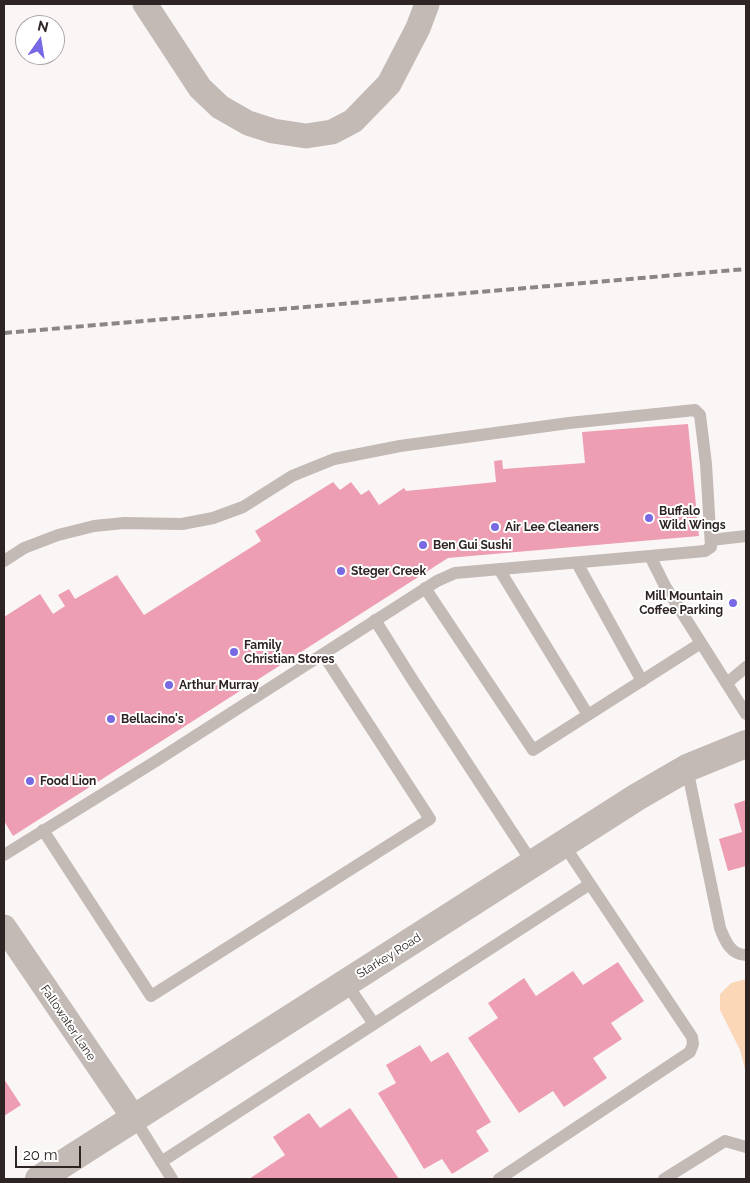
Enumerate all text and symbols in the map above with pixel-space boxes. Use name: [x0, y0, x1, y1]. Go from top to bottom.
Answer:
north arrow: [15, 15, 65, 65]
text: N: [36, 17, 50, 35]
place label: Buffalo Wild Wings: [659, 504, 726, 532]
marker: Buffalo Wild Wings: [643, 512, 655, 524]
place label: Air Lee Cleaners: [505, 520, 599, 534]
marker: Air Lee Cleaners: [489, 521, 501, 533]
place label: Ben Gui Sushi: [433, 538, 512, 552]
marker: Ben Gui Sushi: [417, 539, 429, 551]
place label: Steger Creek: [351, 564, 426, 578]
marker: Steger Creek: [335, 565, 347, 577]
place label: Mill Mountain Coffee Parking: [639, 589, 723, 617]
marker: Mill Mountain Coffee Parking: [727, 597, 739, 609]
place label: Family Christian Stores: [244, 638, 334, 666]
marker: Family Christian Stores: [228, 646, 240, 658]
place label: Arthur Murray: [179, 678, 259, 692]
marker: Arthur Murray: [163, 679, 175, 691]
place label: Bellacino's: [121, 712, 184, 726]
marker: Bellacino's: [105, 713, 117, 725]
place label: Food Lion: [40, 774, 96, 788]
marker: Food Lion: [24, 775, 36, 787]
street label: Starkey Road: [354, 930, 424, 982]
street label: Fallowater Lane: [37, 982, 99, 1064]
scale bar: [18, 1136, 84, 1168]
text: 20 m: [23, 1146, 58, 1164]

